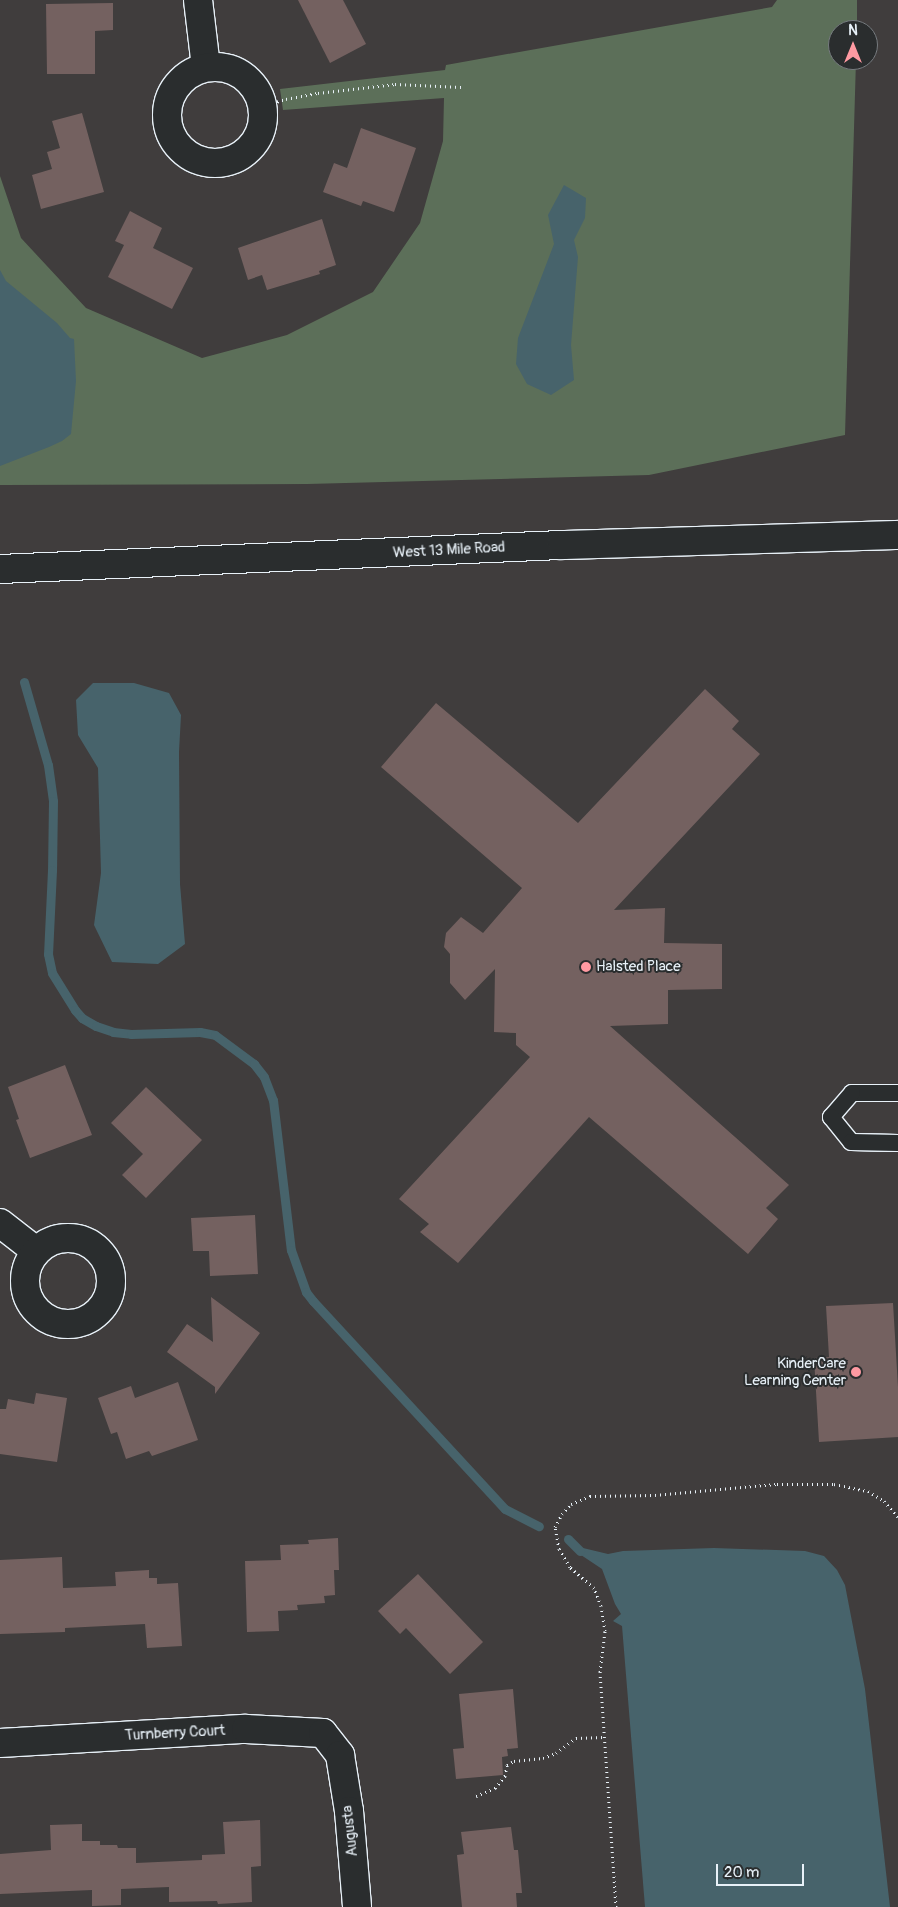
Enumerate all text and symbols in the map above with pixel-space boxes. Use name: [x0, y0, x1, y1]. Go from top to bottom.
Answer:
north arrow: [828, 20, 878, 70]
text: N: [848, 22, 858, 39]
street label: West 13 Mile Road: [392, 538, 506, 562]
place label: Halsted Place: [596, 958, 681, 976]
marker: Halsted Place: [580, 961, 592, 973]
place label: KinderCare Learning Center: [744, 1354, 846, 1389]
marker: KinderCare Learning Center: [850, 1366, 862, 1378]
street label: Turnberry Court: [124, 1721, 226, 1745]
street label: Augusta: [338, 1804, 362, 1858]
scale bar: [718, 1854, 806, 1886]
text: 20 m: [724, 1863, 759, 1882]

